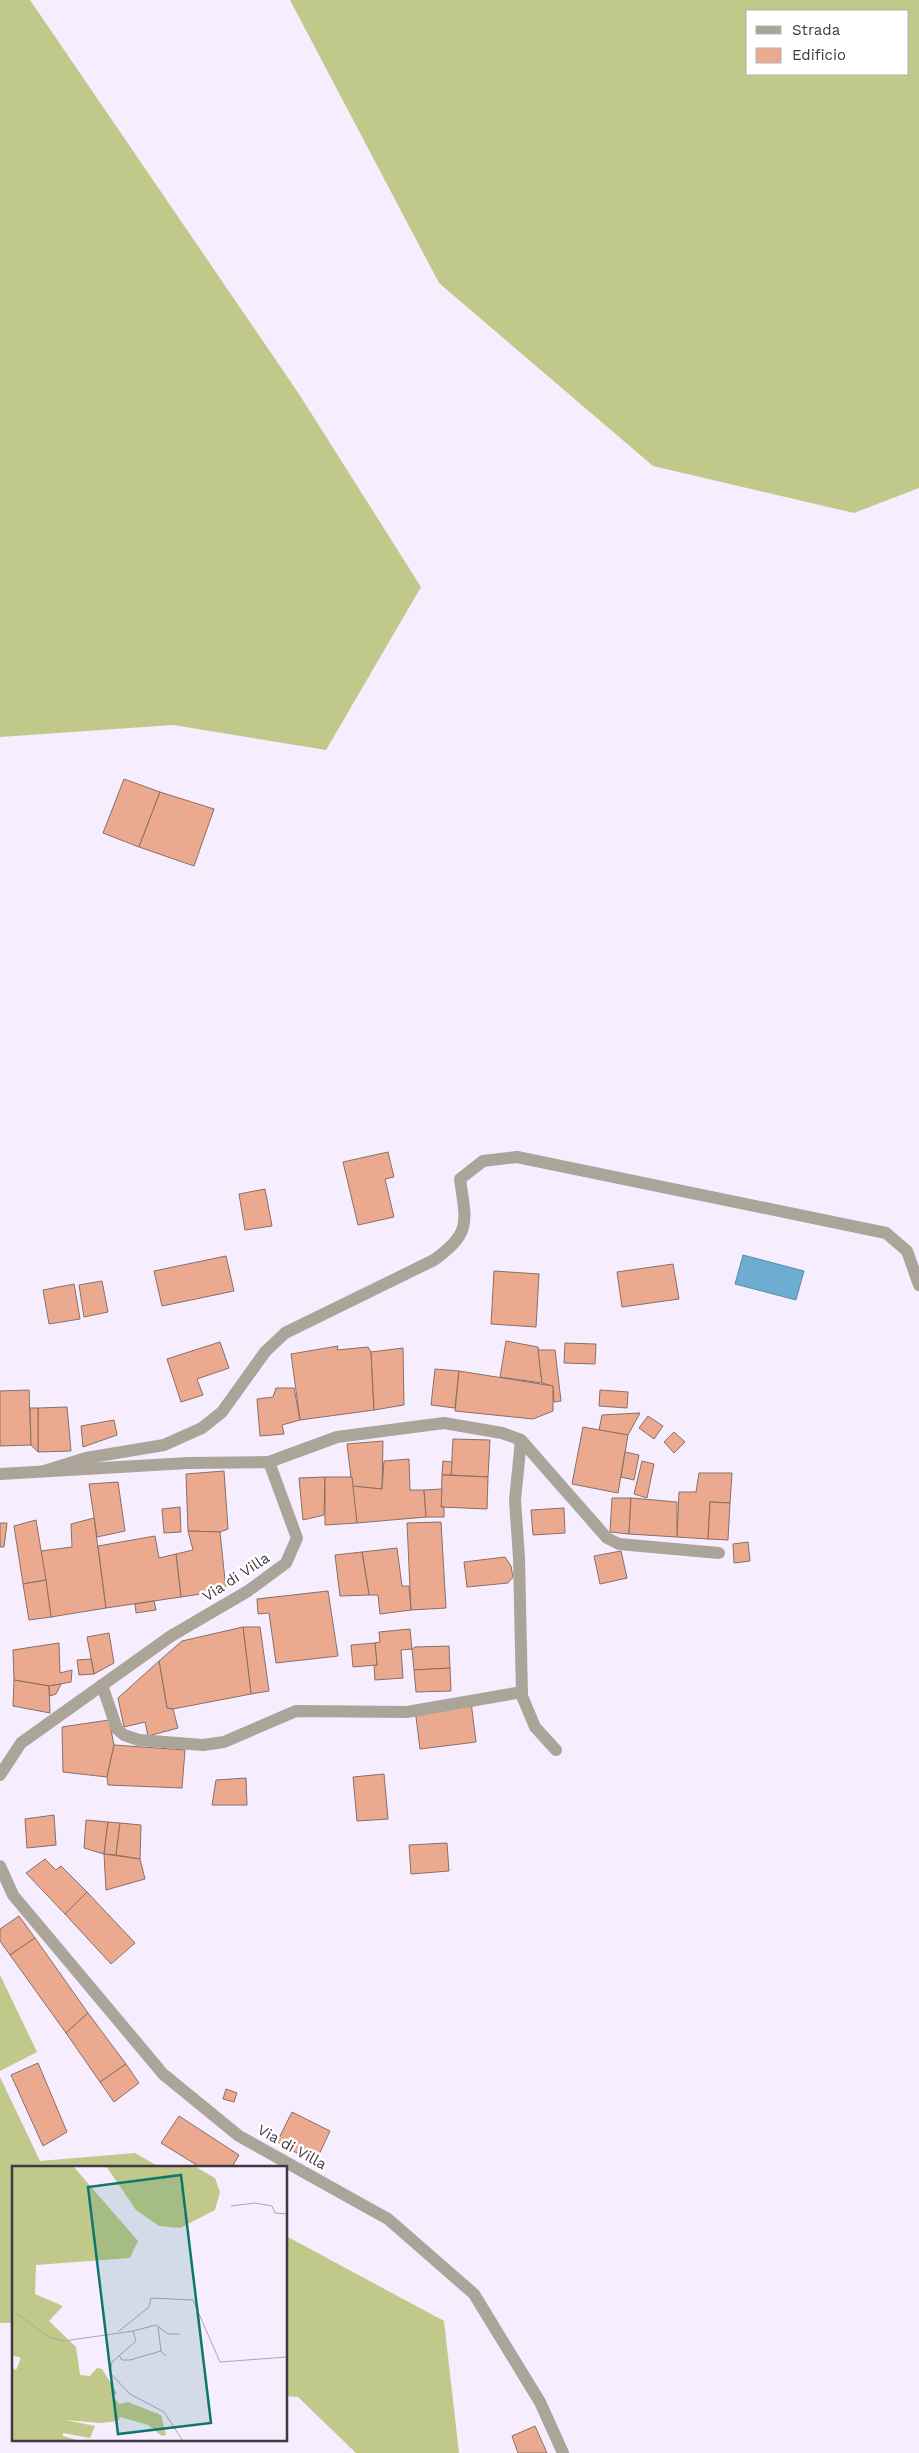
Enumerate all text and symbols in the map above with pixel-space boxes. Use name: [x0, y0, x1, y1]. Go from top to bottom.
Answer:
legend: [746, 10, 909, 75]
text: Strada: [792, 21, 841, 39]
text: Edificio: [792, 46, 846, 64]
street label: Via di Villa: [199, 1548, 273, 1605]
street label: Via di Villa: [254, 2121, 330, 2174]
inset map: [12, 2166, 288, 2440]

